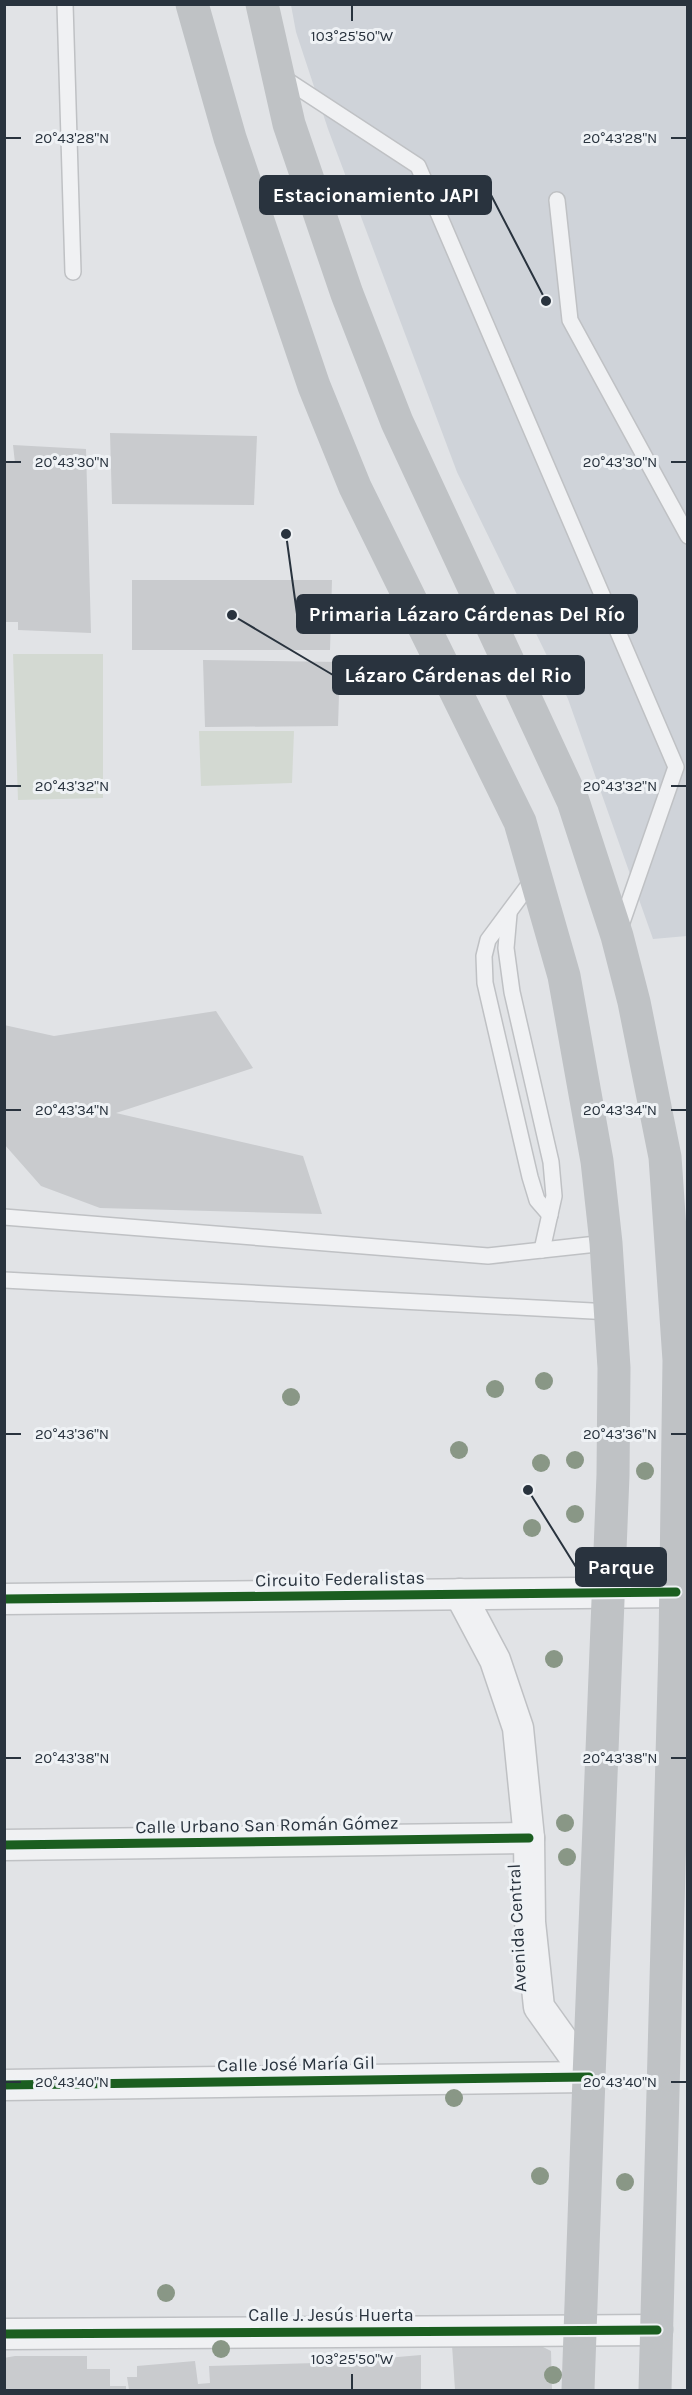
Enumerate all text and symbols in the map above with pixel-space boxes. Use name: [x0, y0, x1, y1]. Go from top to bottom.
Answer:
text: 103°25'50"W: [311, 27, 394, 45]
text: 20°43'28"N: [35, 129, 109, 147]
text: 20°43'28"N: [583, 129, 657, 147]
callout: Estacionamiento JAPI: [260, 176, 491, 214]
text: Estacionamiento JAPI: [273, 184, 479, 207]
text: 20°43'30"N: [35, 453, 109, 471]
text: 20°43'30"N: [583, 453, 657, 471]
callout: Primaria Lázaro Cárdenas Del Río: [297, 595, 637, 633]
text: Primaria Lázaro Cárdenas Del Río: [309, 603, 625, 626]
callout: Lázaro Cárdenas del Rio: [333, 656, 584, 694]
text: Lázaro Cárdenas del Rio: [344, 664, 572, 687]
text: 20°43'32"N: [35, 777, 109, 795]
text: 20°43'32"N: [583, 777, 657, 795]
text: 20°43'34"N: [35, 1101, 109, 1119]
text: 20°43'34"N: [583, 1101, 657, 1119]
text: 20°43'36"N: [35, 1425, 109, 1443]
text: 20°43'36"N: [583, 1425, 657, 1443]
callout: Parque: [576, 1548, 666, 1586]
text: Parque: [588, 1556, 654, 1579]
street label: Circuito Federalistas: [255, 1567, 425, 1591]
text: 20°43'38"N: [35, 1749, 109, 1767]
text: 20°43'38"N: [583, 1749, 657, 1767]
street label: Calle Urbano San Román Gómez: [135, 1812, 399, 1838]
street label: Avenida Central: [503, 1863, 531, 1993]
street label: Calle José María Gil: [217, 2052, 375, 2076]
text: 20°43'40"N: [35, 2073, 109, 2091]
text: 20°43'40"N: [583, 2073, 657, 2091]
street label: Calle J. Jesús Huerta: [248, 2304, 414, 2326]
text: 103°25'50"W: [311, 2350, 394, 2368]

